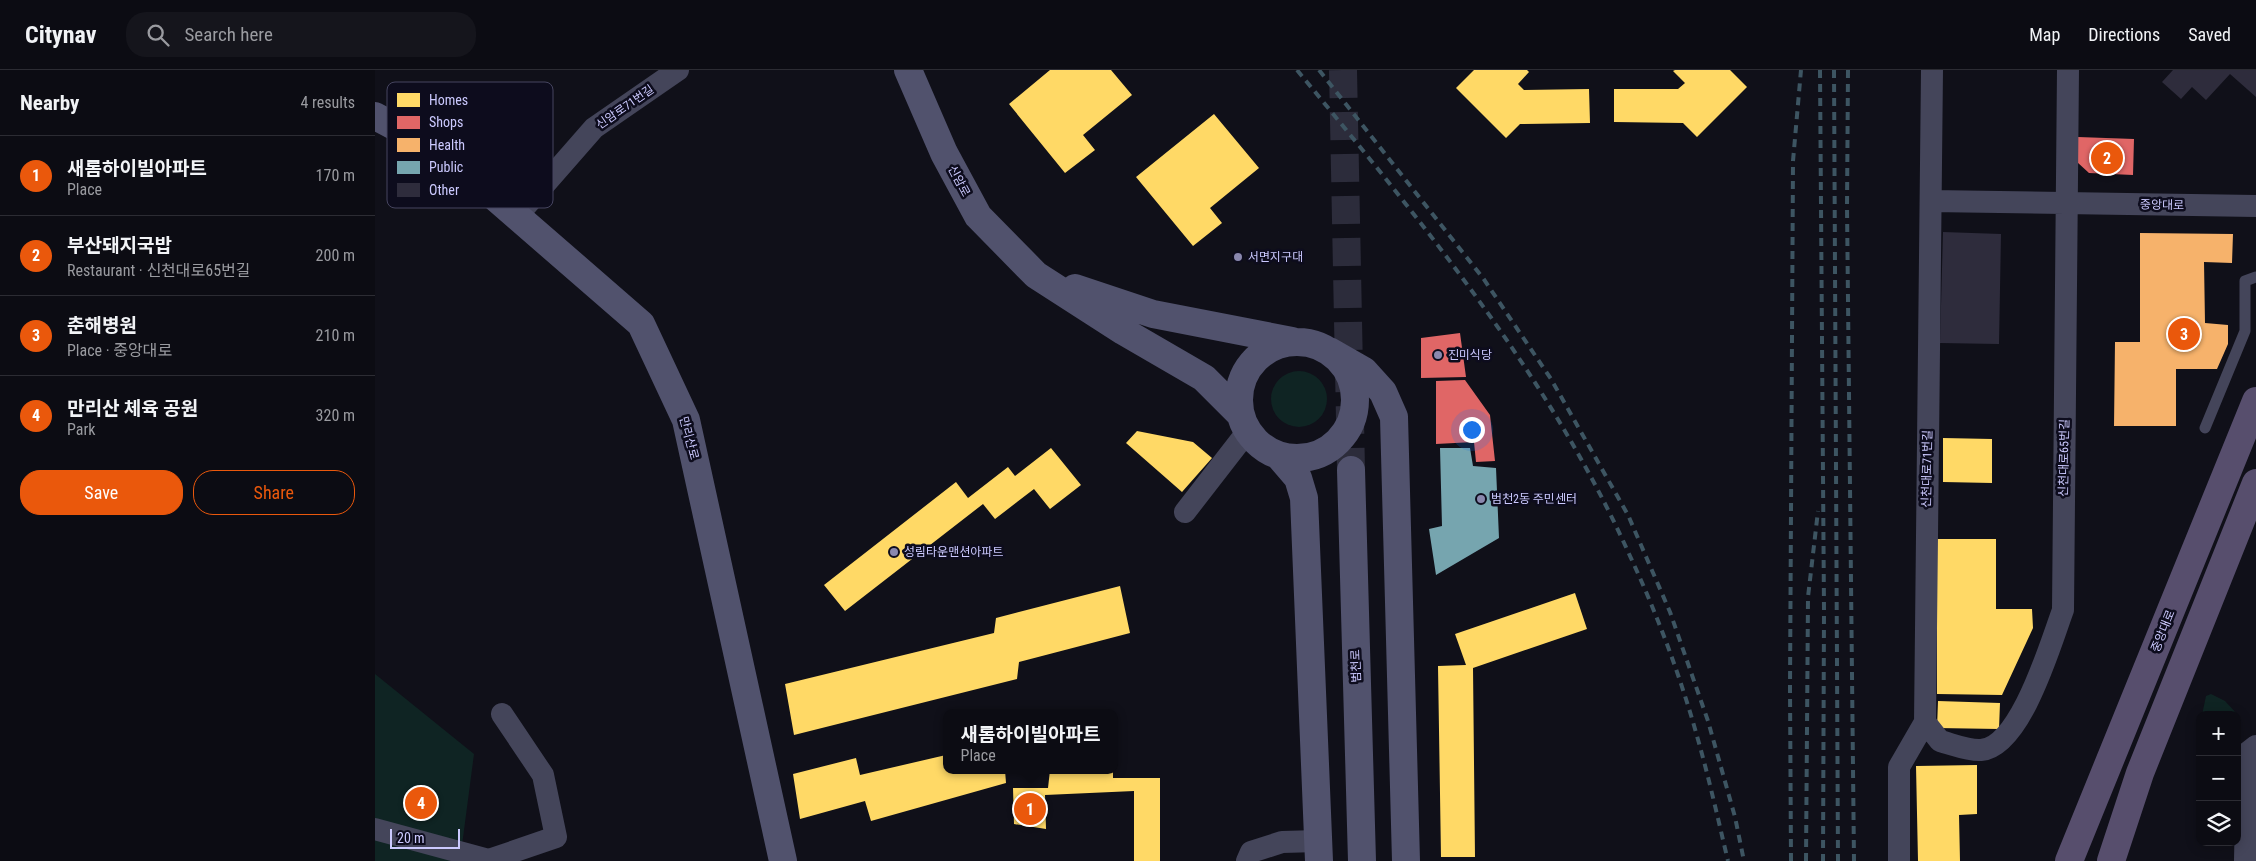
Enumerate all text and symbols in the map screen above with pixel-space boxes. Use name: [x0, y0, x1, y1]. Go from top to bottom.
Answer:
search box: [126, 12, 476, 57]
text: Citynav: [25, 21, 96, 49]
icon: search: [144, 21, 172, 49]
text: Search here: [184, 23, 273, 46]
text: Map: [2029, 24, 2060, 45]
text: Directions: [2088, 24, 2160, 45]
text: Saved: [2188, 24, 2231, 45]
legend: [387, 82, 553, 208]
street label: 신암로71번길: [594, 82, 656, 132]
text: Nearby: [20, 91, 79, 115]
text: Homes: [429, 92, 468, 108]
text: 4 results: [300, 93, 355, 112]
text: Shops: [429, 114, 463, 130]
text: Health: [429, 137, 465, 153]
pin: 2: [2091, 139, 2123, 177]
text: 새롬하이빌아파트: [67, 157, 207, 180]
text: Public: [429, 159, 463, 175]
street label: 신암로: [945, 163, 973, 199]
text: 1: [32, 166, 40, 185]
text: 170 m: [316, 166, 355, 185]
text: Place: [67, 180, 102, 199]
text: Other: [429, 182, 459, 198]
street label: 중앙대로: [2140, 198, 2184, 212]
text: 부산돼지국밥: [67, 234, 172, 257]
text: 2: [32, 246, 40, 265]
text: 200 m: [316, 246, 355, 265]
place label: 서면지구대: [1248, 250, 1303, 264]
marker: 서면지구대: [1232, 251, 1244, 263]
text: Restaurant · 신천대로65번길: [67, 261, 251, 280]
text: 춘해병원: [67, 314, 137, 337]
pin: 3: [2168, 315, 2200, 353]
text: 3: [32, 326, 40, 345]
text: 210 m: [316, 326, 355, 345]
text: Place · 중앙대로: [67, 341, 172, 360]
place label: 진미식당: [1448, 348, 1492, 362]
marker: 진미식당: [1432, 349, 1444, 361]
text: 만리산 체육 공원: [67, 397, 198, 420]
text: 4: [32, 406, 40, 425]
text: 320 m: [316, 406, 355, 425]
street label: 만리산로: [677, 415, 701, 461]
your location: [1459, 417, 1485, 443]
street label: 신천대로65번길: [2056, 419, 2072, 497]
text: Park: [67, 420, 96, 439]
street label: 신천대로71번길: [1919, 430, 1935, 508]
button: Save: [20, 470, 183, 515]
button: Share: [193, 470, 355, 515]
place label: 범천2동 주민센터: [1491, 492, 1577, 506]
marker: 범천2동 주민센터: [1475, 493, 1487, 505]
place label: 성림타운맨션아파트: [904, 545, 1003, 559]
marker: 성림타운맨션아파트: [888, 546, 900, 558]
street label: 중앙대로: [2148, 608, 2178, 654]
street label: 범천로: [1348, 649, 1364, 683]
popup: [943, 709, 1118, 774]
map controls: [2196, 711, 2241, 846]
button: +: [2196, 711, 2241, 756]
text: 새롬하이빌아파트: [961, 723, 1100, 746]
text: Place: [961, 746, 996, 765]
button: −: [2196, 756, 2241, 801]
pin: 4: [405, 784, 437, 822]
pin: 1: [1014, 790, 1046, 828]
button: layers: [2196, 801, 2241, 846]
scale bar: [390, 826, 460, 849]
text: 20 m: [397, 830, 425, 846]

